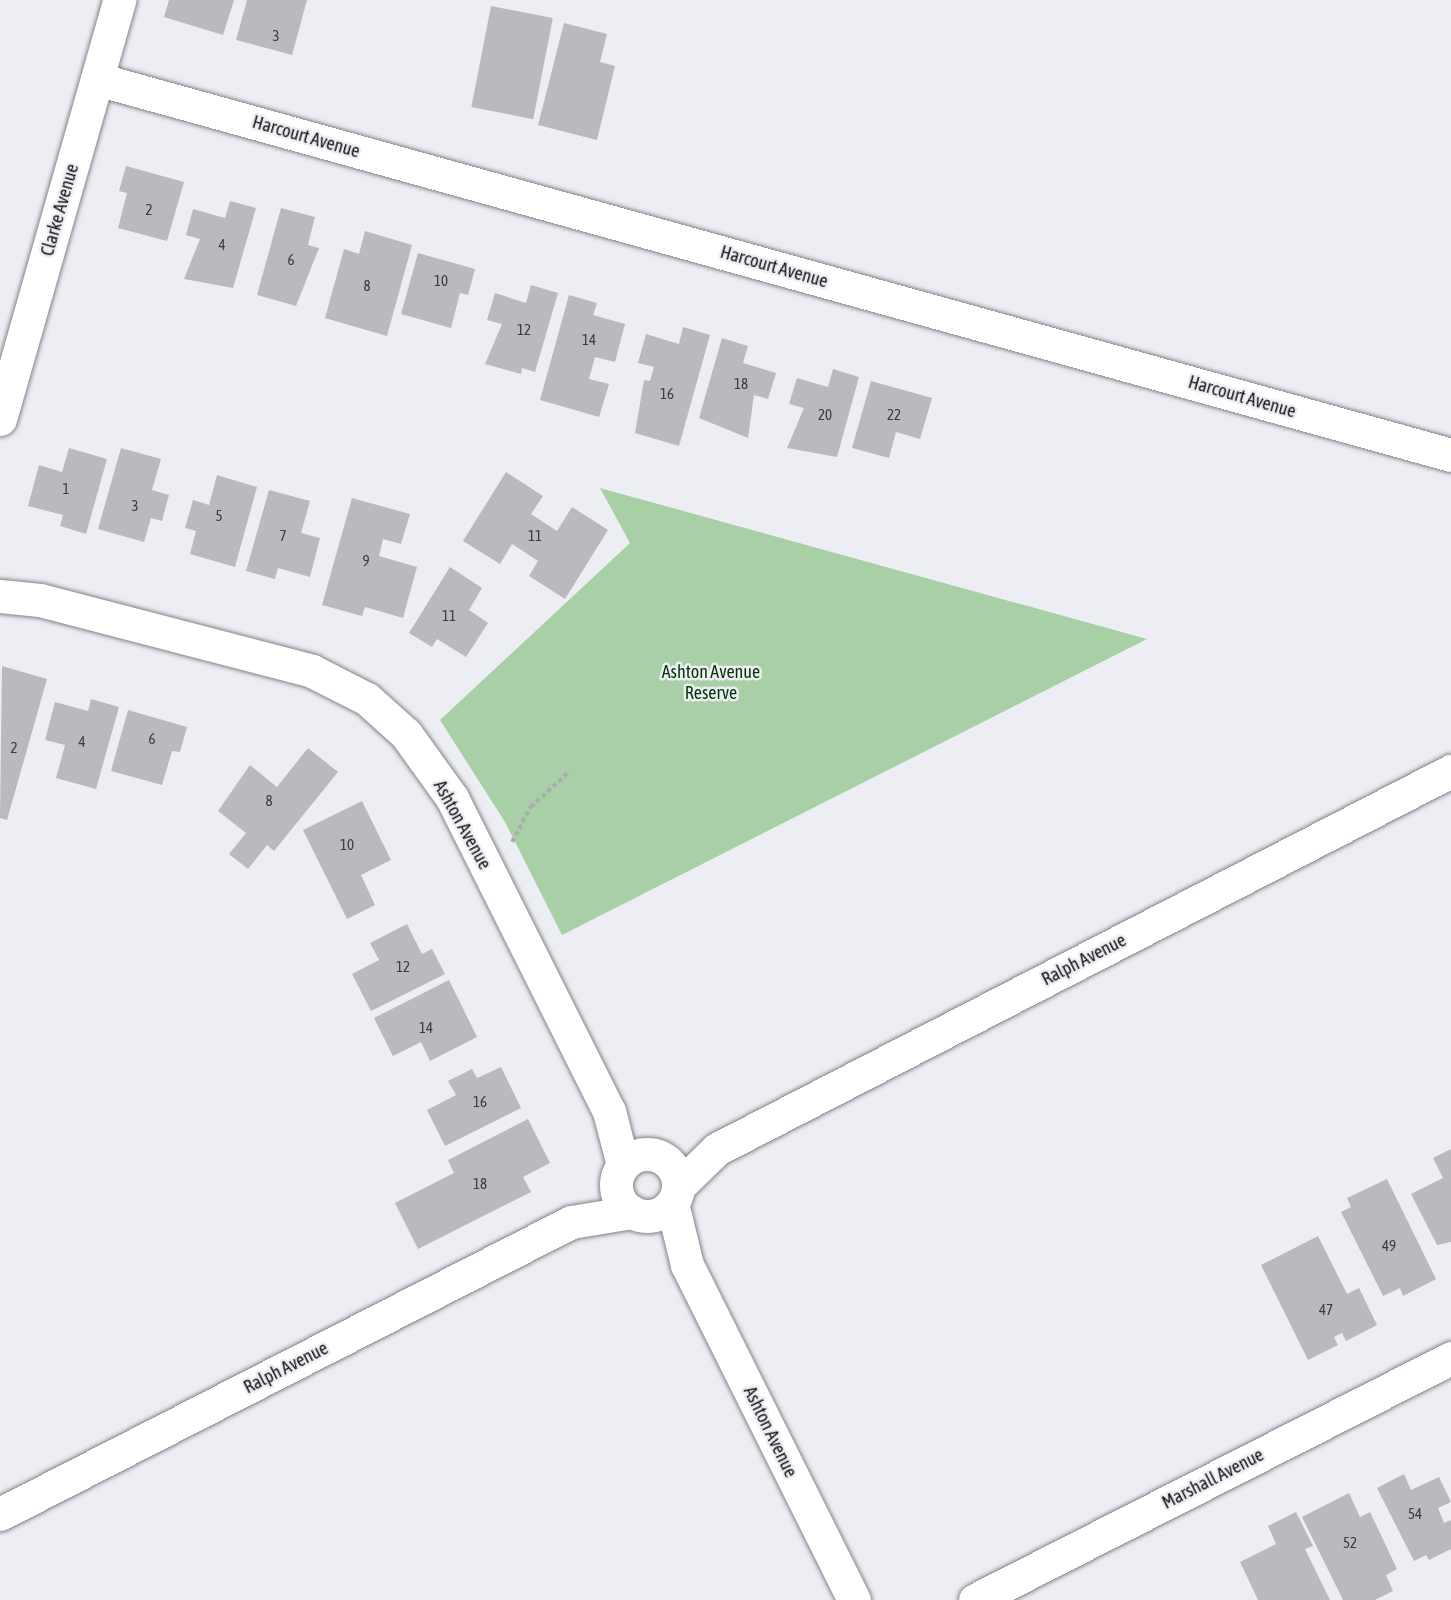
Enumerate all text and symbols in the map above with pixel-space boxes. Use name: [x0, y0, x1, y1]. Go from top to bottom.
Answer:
house number: 3: [272, 27, 280, 45]
street label: Harcourt Avenue: [250, 111, 362, 163]
street label: Clarke Avenue: [37, 162, 83, 258]
house number: 2: [145, 201, 153, 219]
house number: 4: [218, 236, 226, 254]
street label: Harcourt Avenue: [718, 241, 830, 293]
house number: 6: [287, 251, 295, 269]
house number: 10: [434, 272, 448, 290]
house number: 8: [363, 277, 371, 295]
house number: 12: [517, 321, 531, 339]
house number: 14: [582, 331, 596, 349]
street label: Harcourt Avenue: [1186, 371, 1298, 423]
house number: 18: [734, 375, 748, 393]
house number: 16: [660, 385, 674, 403]
house number: 20: [818, 406, 832, 424]
house number: 22: [887, 406, 901, 424]
house number: 1: [62, 480, 70, 498]
house number: 3: [131, 497, 139, 515]
house number: 5: [215, 507, 223, 525]
house number: 7: [279, 527, 287, 545]
house number: 11: [528, 527, 542, 545]
house number: 9: [362, 552, 370, 570]
house number: 11: [442, 607, 456, 625]
park label: Ashton Avenue Reserve: [662, 662, 760, 704]
house number: 6: [148, 730, 156, 748]
house number: 4: [78, 733, 86, 751]
house number: 2: [10, 739, 18, 757]
street label: Ashton Avenue: [429, 777, 495, 873]
house number: 8: [265, 792, 273, 810]
house number: 10: [340, 836, 354, 854]
street label: Ralph Avenue: [1038, 930, 1130, 990]
house number: 12: [396, 958, 410, 976]
house number: 14: [419, 1019, 433, 1037]
house number: 16: [473, 1093, 487, 1111]
house number: 18: [473, 1175, 487, 1193]
house number: 49: [1382, 1237, 1396, 1255]
house number: 47: [1319, 1301, 1333, 1319]
street label: Ralph Avenue: [240, 1338, 332, 1398]
street label: Ashton Avenue: [739, 1383, 801, 1481]
street label: Marshall Avenue: [1159, 1444, 1267, 1514]
house number: 54: [1408, 1505, 1422, 1523]
house number: 52: [1343, 1534, 1357, 1552]

